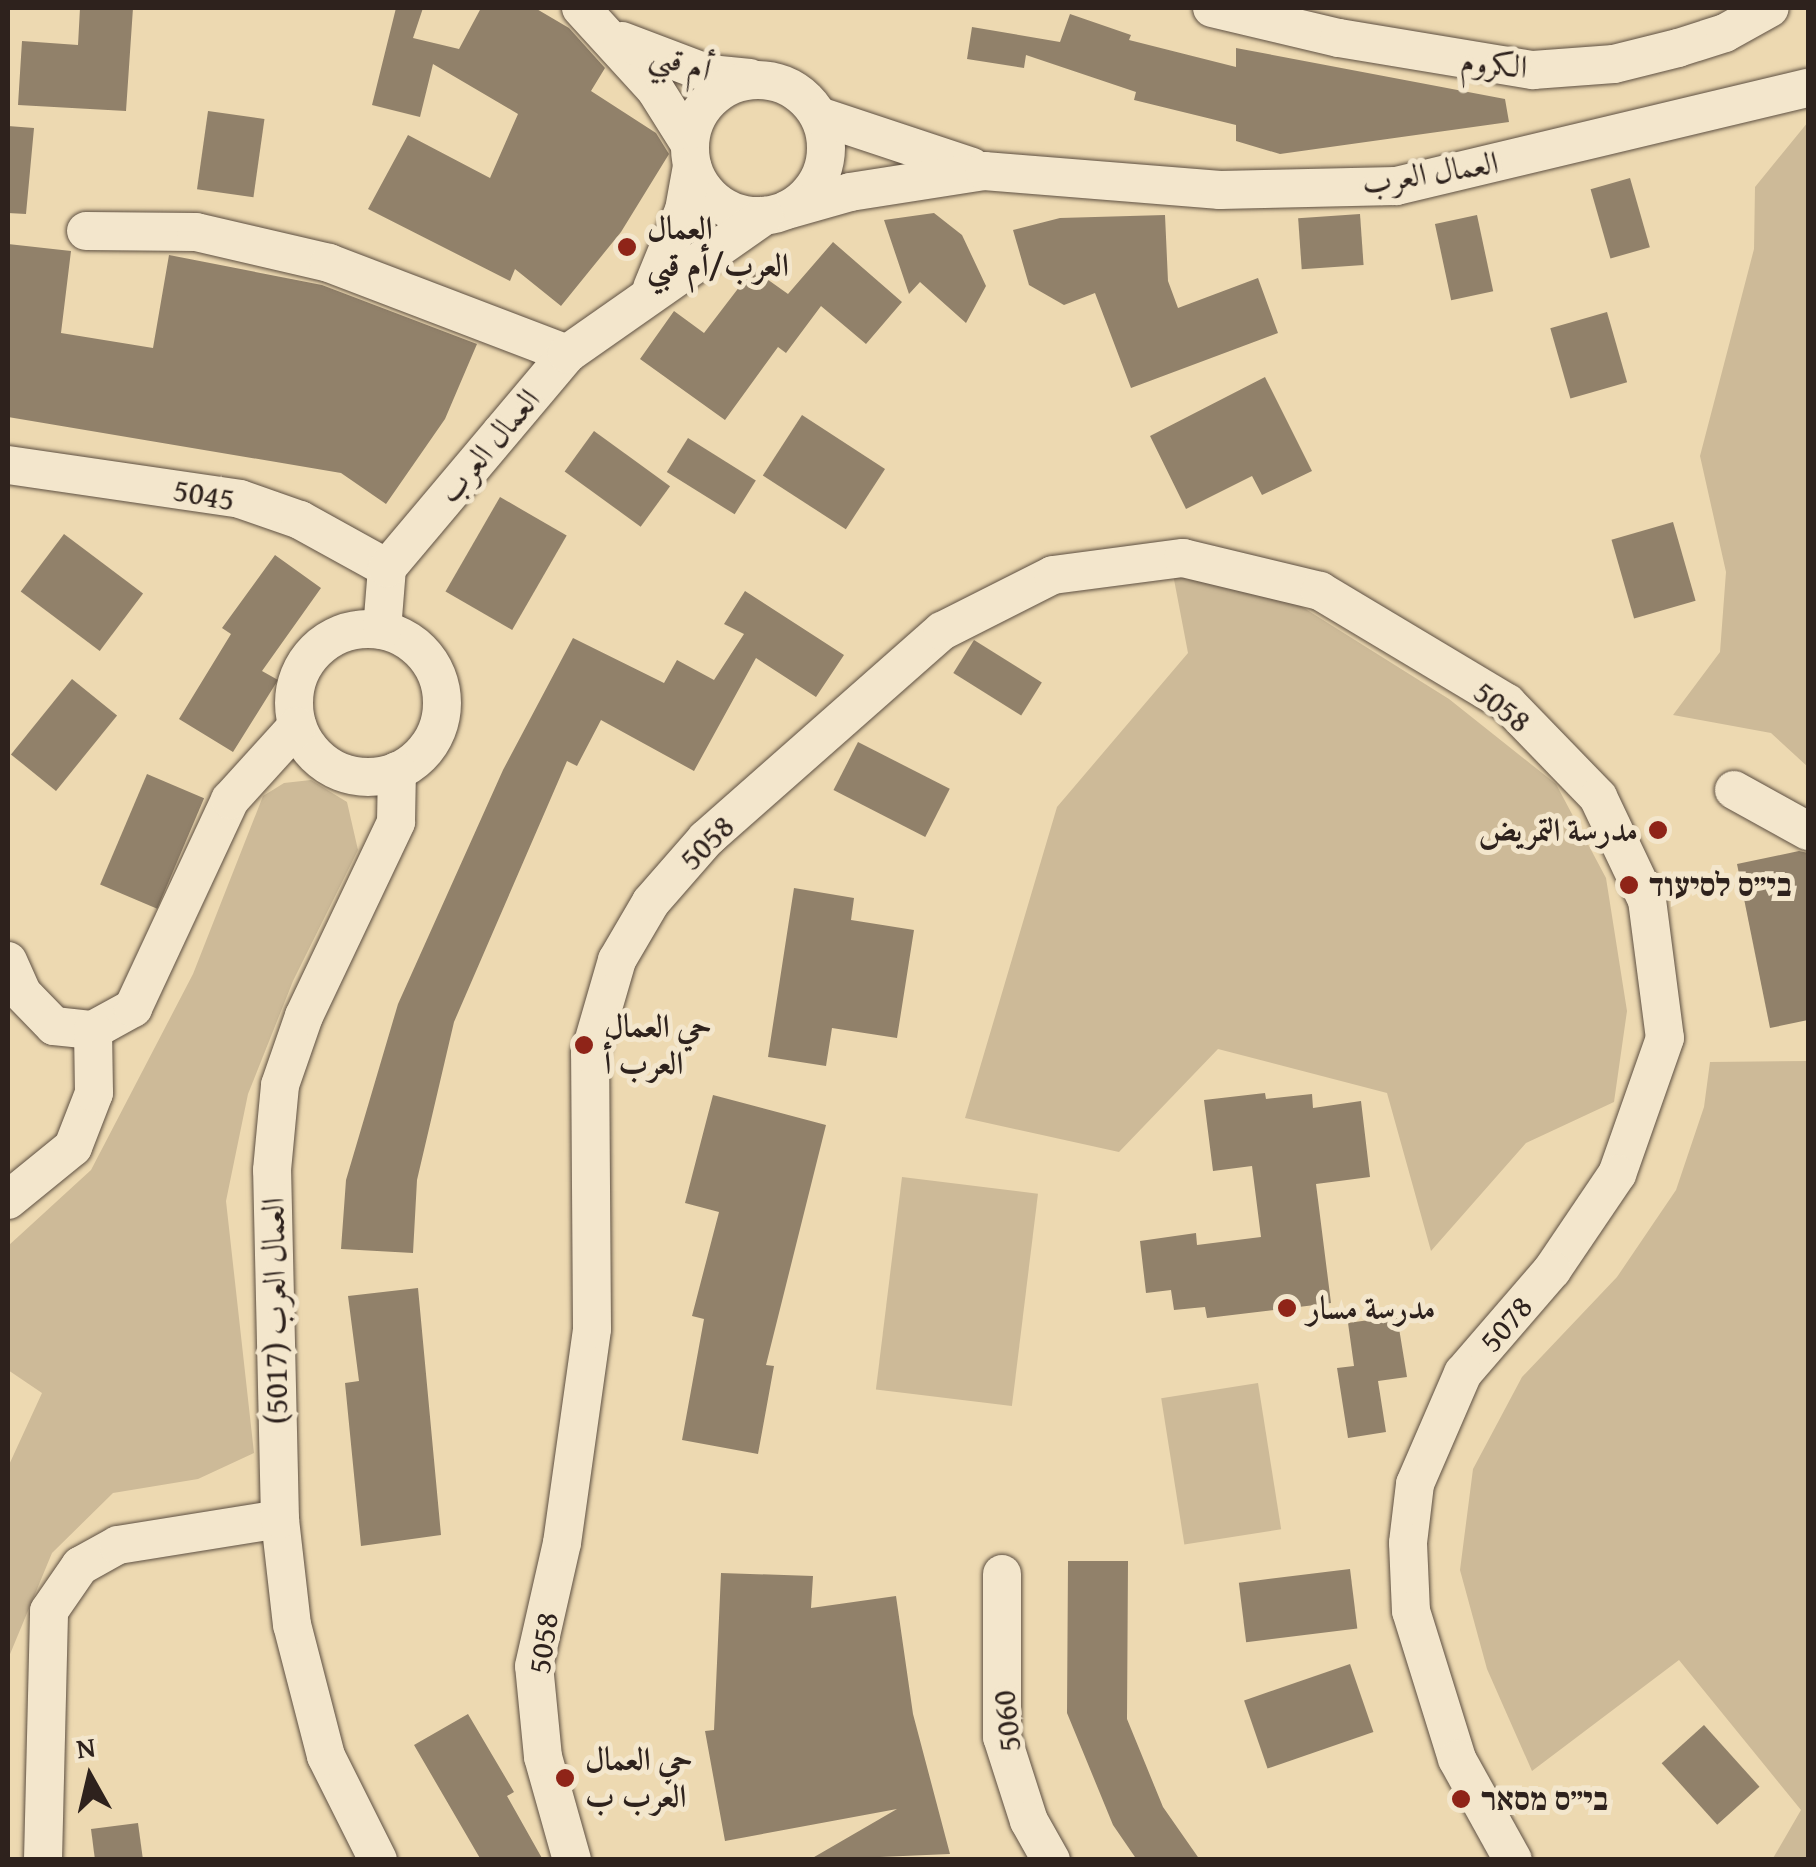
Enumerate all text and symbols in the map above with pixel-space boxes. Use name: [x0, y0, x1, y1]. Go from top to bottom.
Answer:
street label: أم قبي: [646, 35, 716, 89]
street label: الكروم: [1459, 41, 1529, 87]
street label: العمال العرب: [1359, 143, 1501, 203]
place label: العمال العرب/أم قبي: [647, 210, 789, 285]
marker: العمال العرب/أم قبي: [616, 236, 638, 258]
street label: العمال العرب: [430, 381, 548, 511]
street label: 5045: [170, 471, 238, 519]
street label: 5058: [1466, 673, 1538, 741]
street label: 5058: [672, 808, 742, 878]
place label: مدرسة التمريض: [1479, 811, 1638, 849]
marker: مدرسة التمريض: [1647, 819, 1669, 841]
place label: בי״ס לסיעוד: [1649, 866, 1792, 904]
marker: בי״ס לסיעוד: [1618, 874, 1640, 896]
place label: حي العمال العرب أ: [604, 1008, 712, 1083]
marker: حي العمال العرب أ: [573, 1034, 595, 1056]
street label: العمال العرب (5017): [254, 1197, 296, 1425]
street label: 5078: [1471, 1288, 1541, 1360]
place label: مدرسة مسار: [1307, 1289, 1435, 1327]
marker: مدرسة مسار: [1276, 1297, 1298, 1319]
street label: 5058: [520, 1610, 566, 1676]
street label: 5060: [985, 1688, 1029, 1754]
text: N: [74, 1725, 98, 1768]
north arrow: [40, 1727, 140, 1827]
place label: حي العمال العرب ب: [585, 1741, 693, 1816]
marker: حي العمال العرب ب: [554, 1767, 576, 1789]
place label: בי״ס מסאר: [1481, 1780, 1608, 1818]
marker: בי״ס מסאר: [1450, 1788, 1472, 1810]

